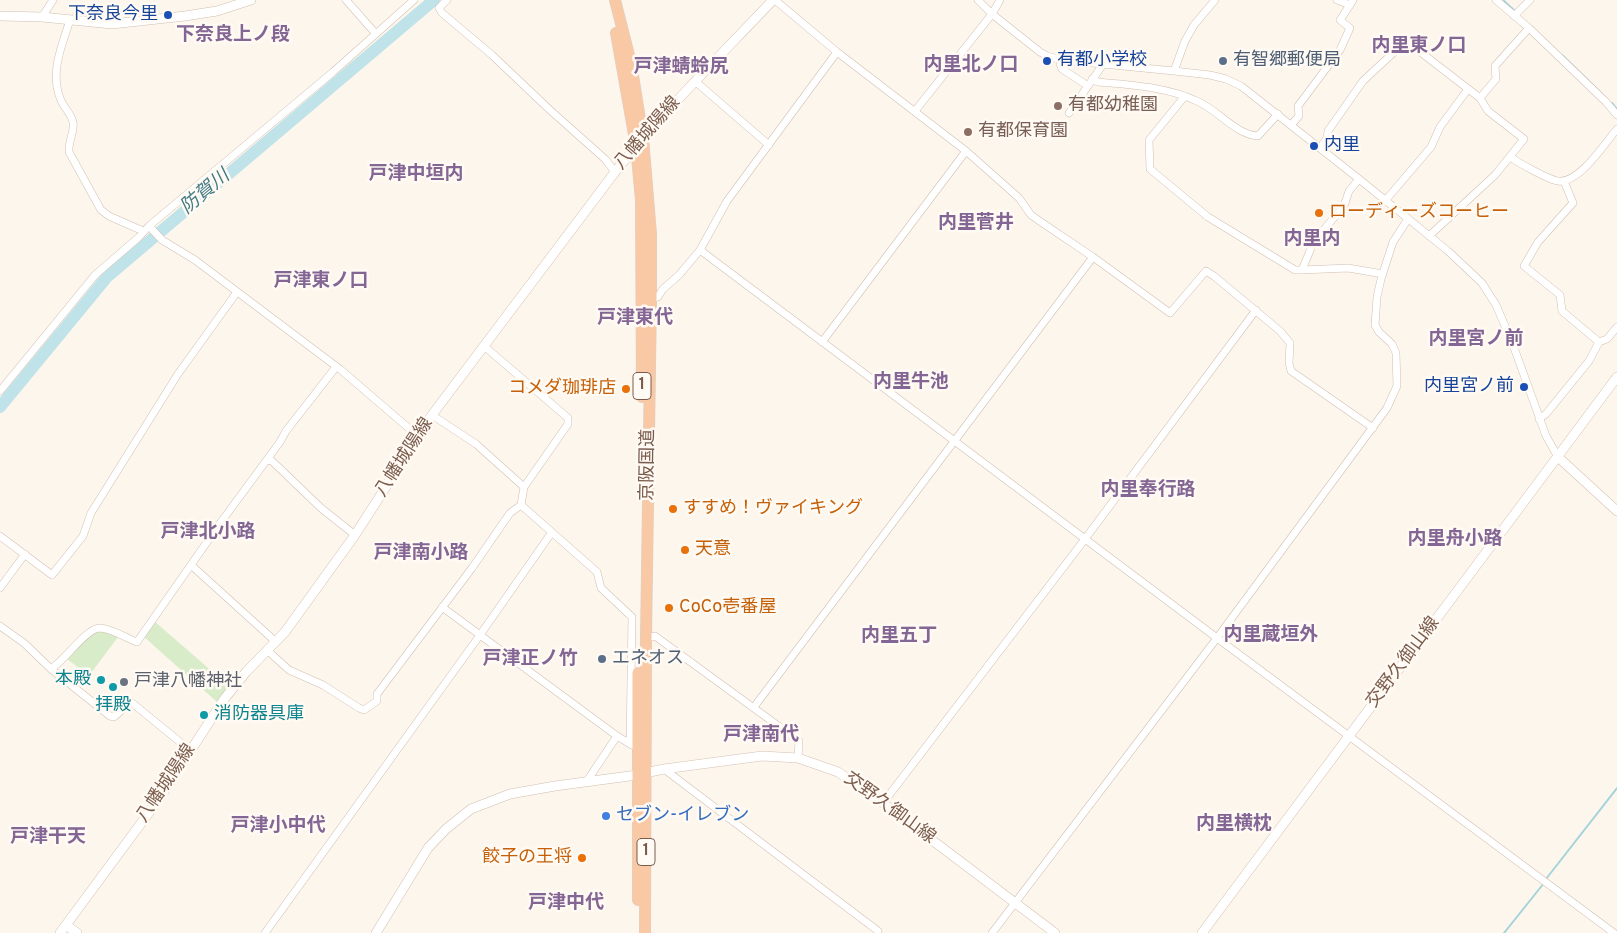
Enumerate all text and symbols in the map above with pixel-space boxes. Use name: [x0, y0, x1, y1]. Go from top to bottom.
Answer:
place label: 下奈良今里: [68, 4, 158, 26]
marker: 下奈良今里: [162, 9, 174, 21]
district label: 下奈良上ノ段: [176, 25, 290, 47]
district label: 内里東ノ口: [1372, 36, 1466, 58]
place label: 有都小学校: [1057, 50, 1147, 72]
place label: 有智郷郵便局: [1233, 50, 1341, 72]
district label: 内里北ノ口: [924, 55, 1018, 77]
marker: 有都小学校: [1041, 55, 1053, 67]
marker: 有智郷郵便局: [1217, 55, 1229, 67]
district label: 戸津蜻蛉尻: [634, 57, 728, 79]
street label: 八幡城陽線: [610, 93, 686, 175]
place label: 有都幼稚園: [1068, 95, 1158, 117]
marker: 有都幼稚園: [1052, 100, 1064, 112]
place label: 有都保育園: [978, 121, 1068, 143]
marker: 有都保育園: [962, 126, 974, 138]
place label: 内里: [1324, 135, 1360, 157]
marker: 内里: [1308, 140, 1320, 152]
district label: 戸津中垣内: [369, 164, 463, 186]
water label: 防賀川: [177, 166, 235, 220]
place label: ローディーズコーヒー: [1329, 202, 1509, 224]
marker: ローディーズコーヒー: [1313, 207, 1325, 219]
district label: 内里菅井: [938, 213, 1014, 235]
district label: 内里内: [1284, 229, 1340, 251]
district label: 戸津東ノ口: [274, 271, 368, 293]
district label: 戸津東代: [597, 308, 673, 330]
district label: 内里宮ノ前: [1429, 329, 1523, 351]
road number: 1: [633, 372, 651, 400]
district label: 内里牛池: [873, 372, 949, 394]
place label: 内里宮ノ前: [1424, 376, 1514, 398]
place label: コメダ珈琲店: [508, 378, 616, 400]
marker: 内里宮ノ前: [1518, 381, 1530, 393]
marker: コメダ珈琲店: [620, 383, 632, 395]
street label: 八幡城陽線: [371, 414, 439, 502]
street label: 京阪国道: [638, 429, 660, 501]
district label: 内里奉行路: [1101, 480, 1195, 502]
place label: すすめ！ヴァイキング: [683, 498, 863, 520]
marker: すすめ！ヴァイキング: [667, 503, 679, 515]
district label: 戸津北小路: [161, 522, 255, 544]
district label: 内里舟小路: [1408, 529, 1502, 551]
place label: 天意: [695, 539, 731, 561]
district label: 戸津南小路: [374, 543, 468, 565]
marker: 天意: [679, 544, 691, 556]
place label: CoCo壱番屋: [679, 597, 776, 619]
marker: CoCo壱番屋: [663, 602, 675, 614]
street label: 交野久御山線: [1363, 613, 1445, 713]
district label: 内里蔵垣外: [1224, 625, 1318, 647]
district label: 内里五丁: [861, 626, 937, 648]
place label: エネオス: [612, 648, 684, 670]
district label: 戸津正ノ竹: [483, 649, 577, 671]
marker: エネオス: [596, 653, 608, 665]
place label: 本殿: [55, 669, 91, 691]
place label: 戸津八幡神社: [134, 671, 242, 693]
marker: 本殿: [95, 674, 107, 686]
marker: 戸津八幡神社: [118, 676, 130, 688]
marker: 拝殿: [107, 681, 119, 693]
place label: 拝殿: [95, 695, 131, 717]
place label: 消防器具庫: [214, 704, 304, 726]
marker: 消防器具庫: [198, 709, 210, 721]
district label: 戸津南代: [723, 725, 799, 747]
street label: 八幡城陽線: [133, 741, 201, 827]
street label: 交野久御山線: [839, 769, 939, 849]
place label: セブン-イレブン: [616, 805, 749, 827]
marker: セブン-イレブン: [600, 810, 612, 822]
district label: 内里横枕: [1196, 814, 1272, 836]
district label: 戸津小中代: [231, 816, 325, 838]
district label: 戸津干天: [10, 827, 86, 849]
road number: 1: [637, 839, 655, 866]
place label: 餃子の王将: [482, 847, 572, 869]
marker: 餃子の王将: [576, 852, 588, 864]
district label: 戸津中代: [528, 893, 604, 915]

